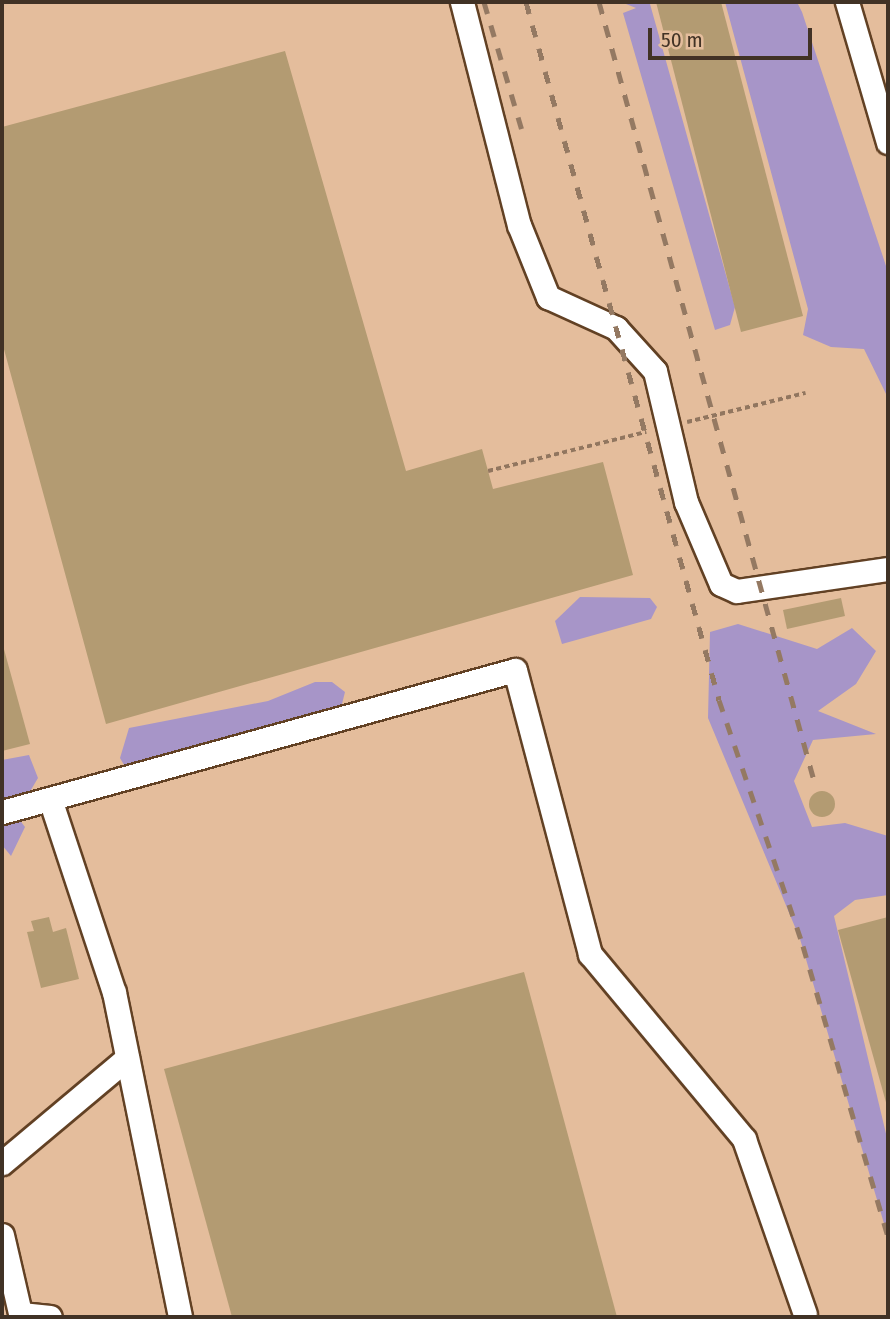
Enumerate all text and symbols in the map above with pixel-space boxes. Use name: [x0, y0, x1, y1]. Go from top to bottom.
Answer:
scale bar: [652, 14, 816, 58]
text: 50 m: [661, 27, 703, 53]

